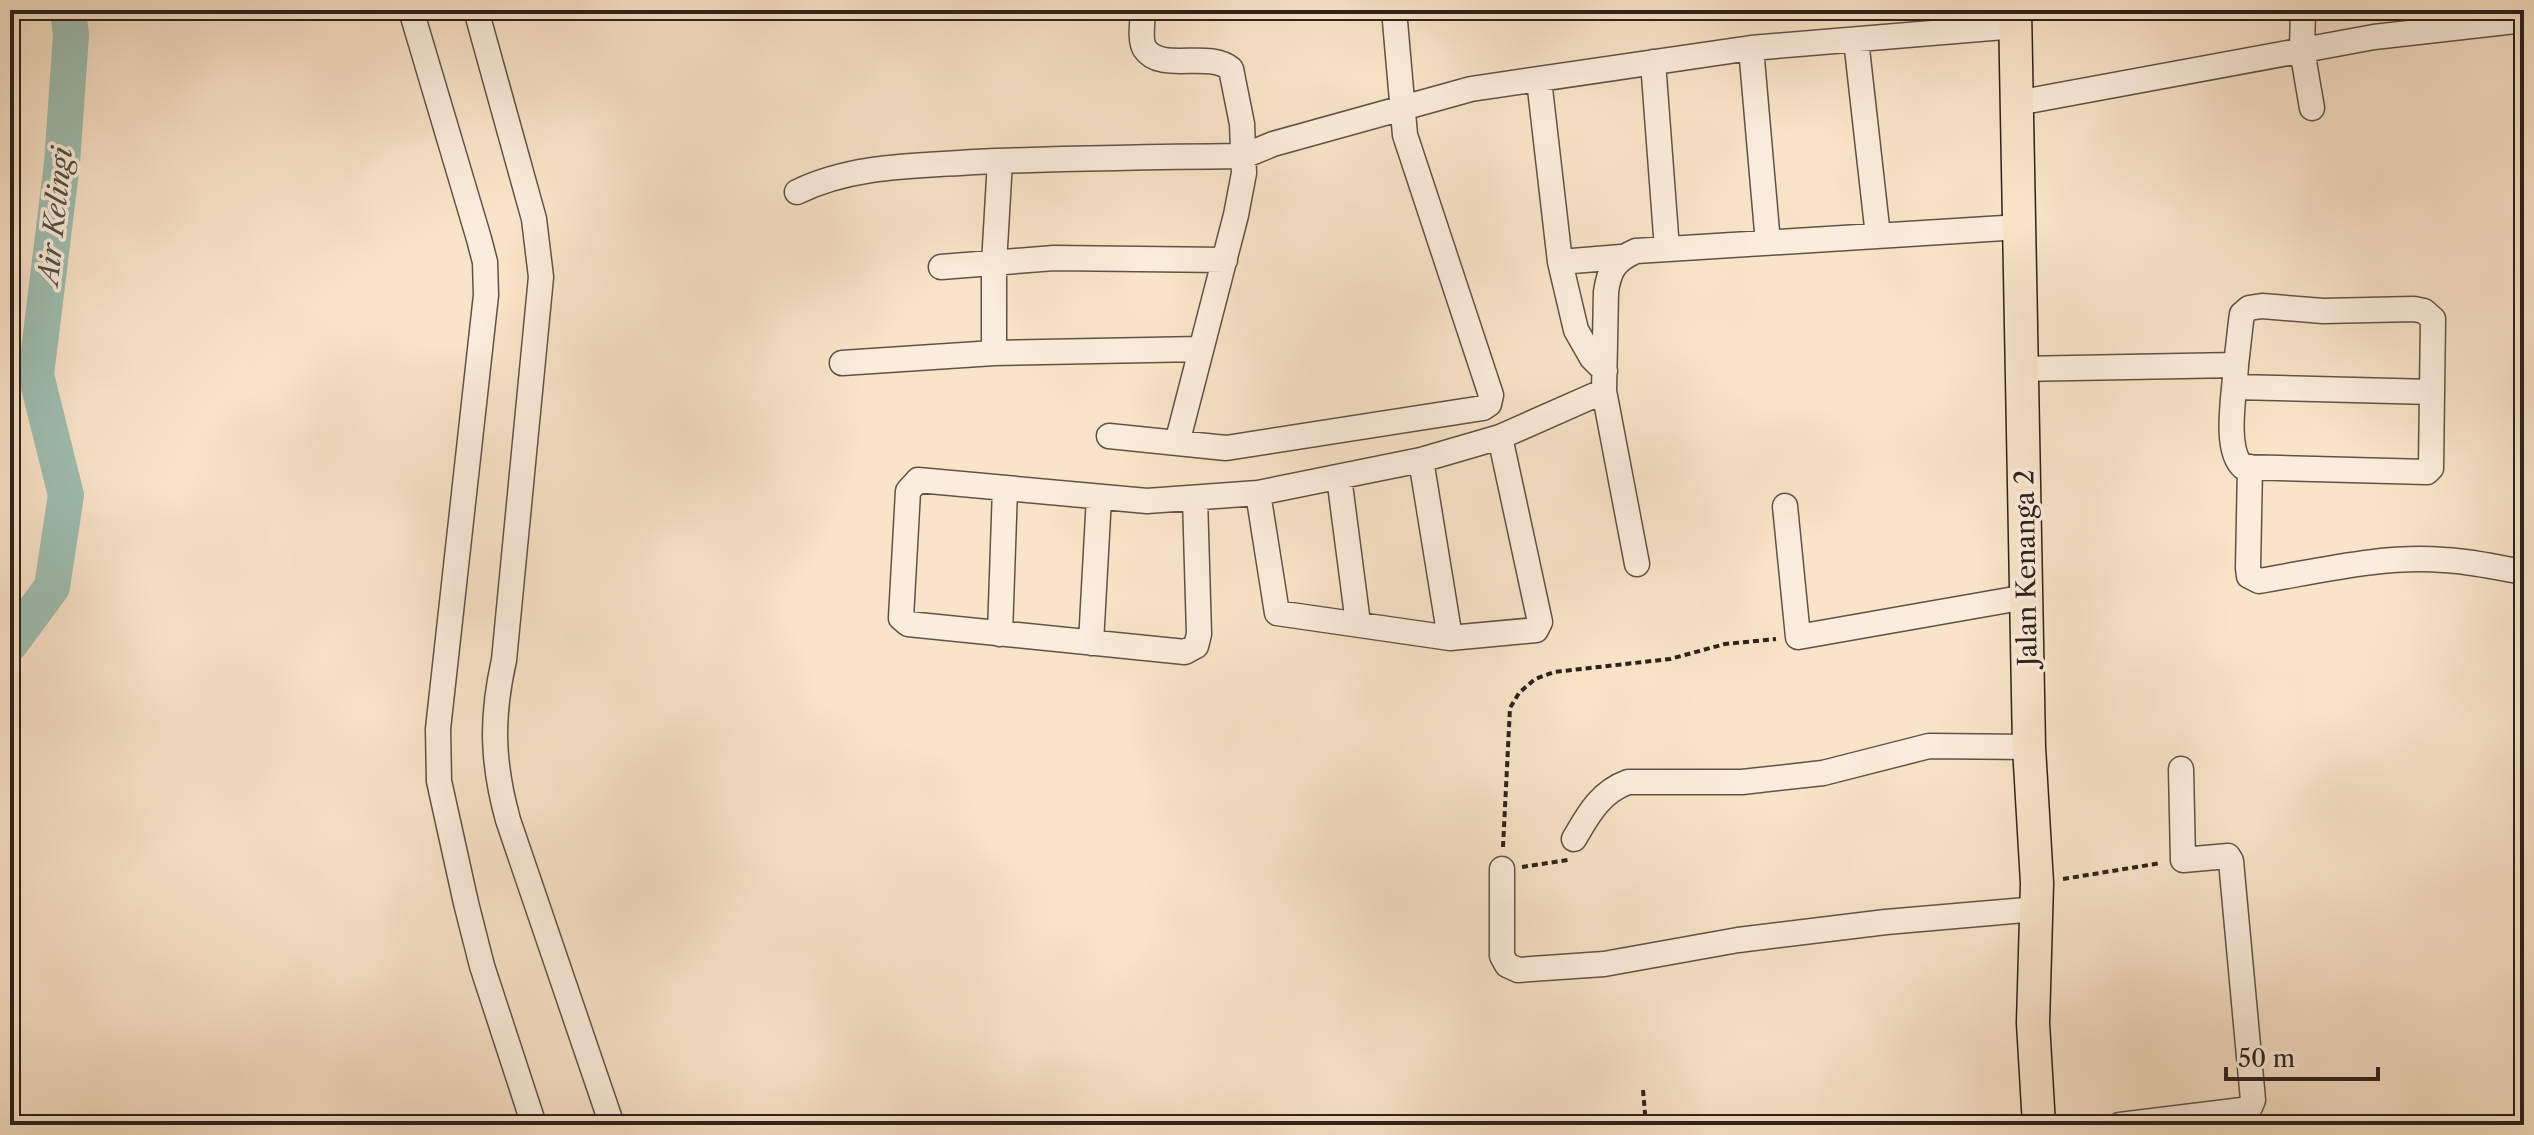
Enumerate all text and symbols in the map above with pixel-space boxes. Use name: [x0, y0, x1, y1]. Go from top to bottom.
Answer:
water label: Air Kelingi: [30, 143, 79, 290]
street label: Jalan Kenanga 2: [2008, 469, 2044, 671]
scale bar: [2226, 1031, 2378, 1081]
text: 50 m: [2238, 1044, 2295, 1073]

